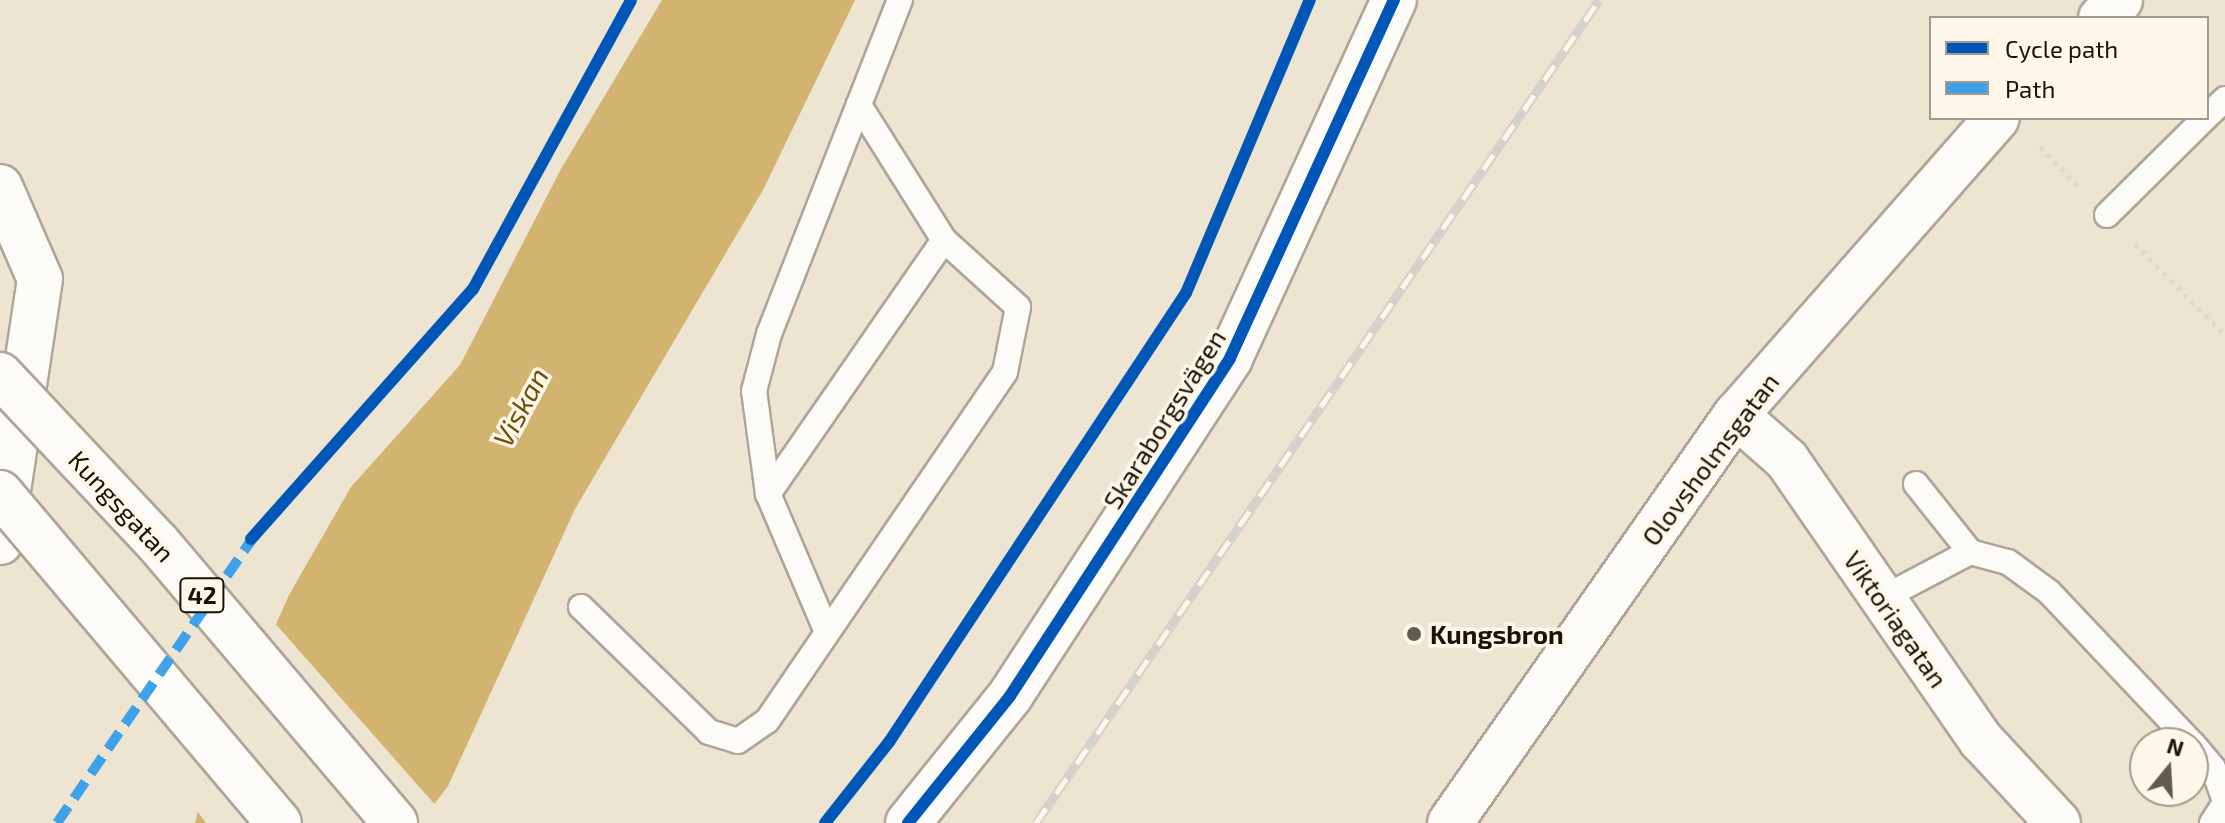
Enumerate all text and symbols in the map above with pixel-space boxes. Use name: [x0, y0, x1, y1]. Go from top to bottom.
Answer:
legend: [1929, 16, 2209, 120]
text: Cycle path: [2005, 34, 2118, 63]
text: Path: [2005, 74, 2055, 103]
street label: Skaraborgsvägen: [1096, 323, 1232, 515]
water label: Viskan: [485, 362, 555, 452]
street label: Olovsholmsgatan: [1635, 366, 1785, 552]
street label: Kungsgatan: [63, 444, 181, 568]
street label: Viktoriagatan: [1838, 545, 1954, 693]
road number: 42: [178, 575, 226, 615]
place label: Kungsbron: [1430, 618, 1564, 650]
marker: Kungsbron: [1405, 625, 1423, 643]
north arrow: [2129, 727, 2209, 807]
text: N: [2164, 731, 2187, 761]

